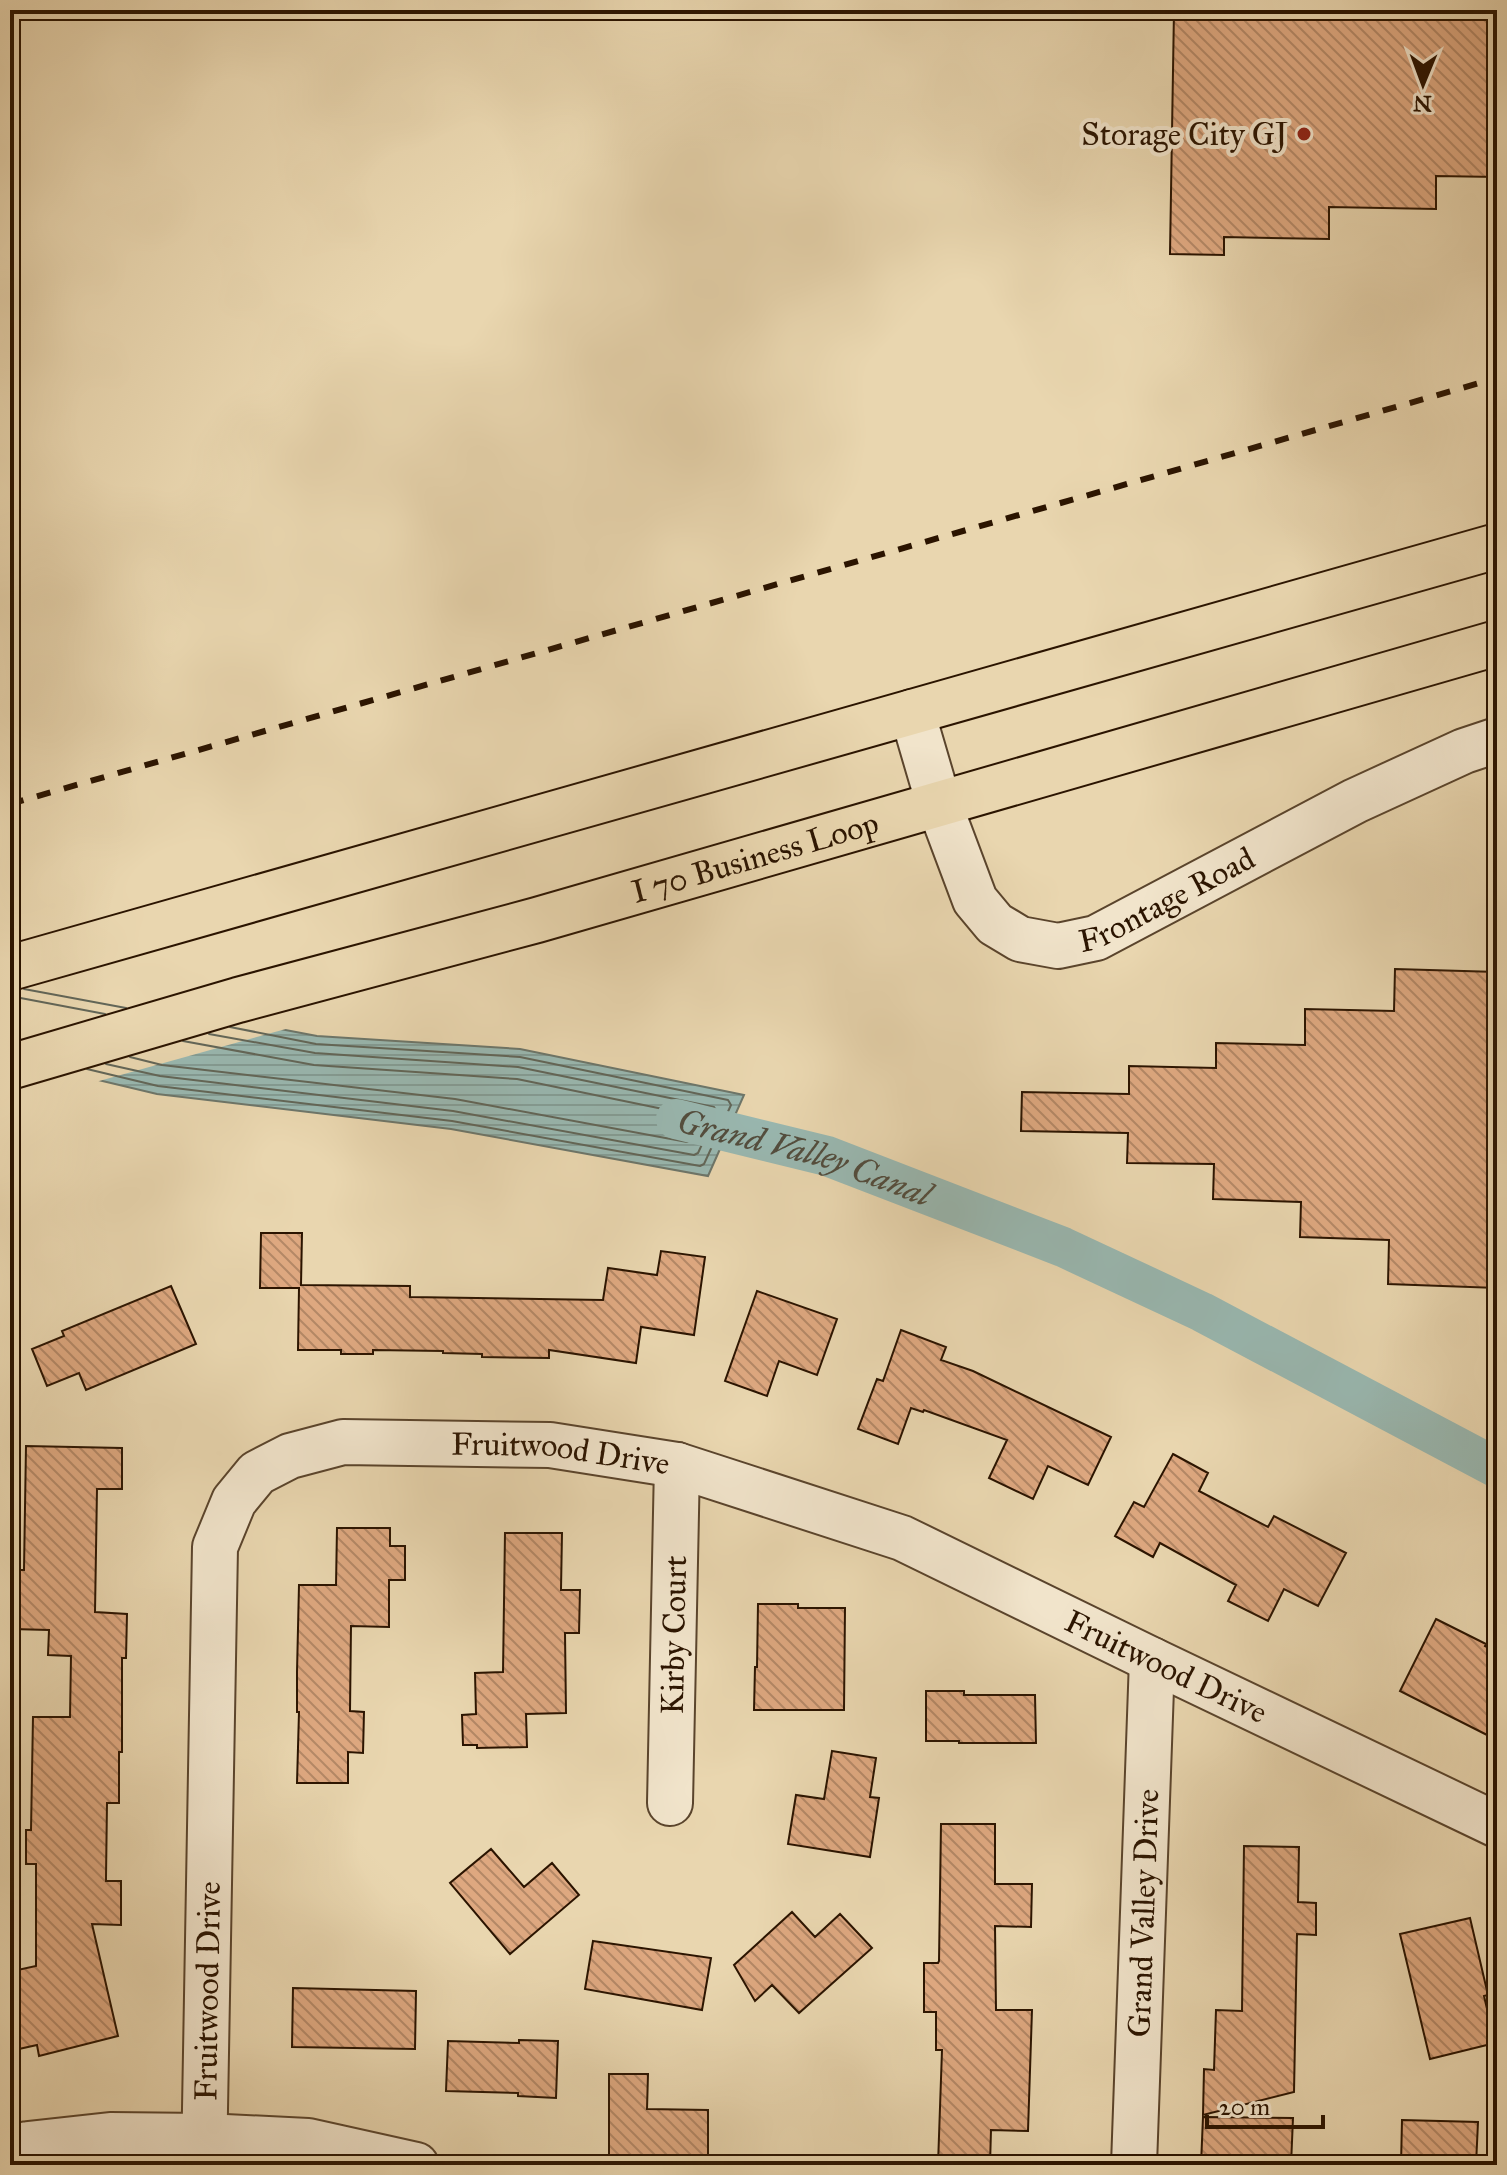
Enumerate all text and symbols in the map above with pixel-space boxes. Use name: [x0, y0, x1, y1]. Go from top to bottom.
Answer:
north arrow: [1383, 44, 1463, 124]
text: N: [1413, 90, 1432, 117]
place label: Storage City GJ: [1081, 115, 1288, 154]
marker: Storage City GJ: [1295, 125, 1313, 143]
street label: I 70 Business Loop: [627, 803, 883, 911]
street label: Frontage Road: [1075, 838, 1261, 961]
water label: Grand Valley Canal: [673, 1100, 940, 1216]
street label: Fruitwood Drive: [451, 1424, 672, 1483]
street label: Kirby Court: [652, 1555, 695, 1715]
street label: Fruitwood Drive: [1059, 1601, 1274, 1732]
street label: Grand Valley Drive: [1119, 1788, 1167, 2038]
street label: Fruitwood Drive: [186, 1881, 229, 2101]
scale bar: [1207, 2079, 1323, 2129]
text: 20 m: [1219, 2092, 1270, 2122]

